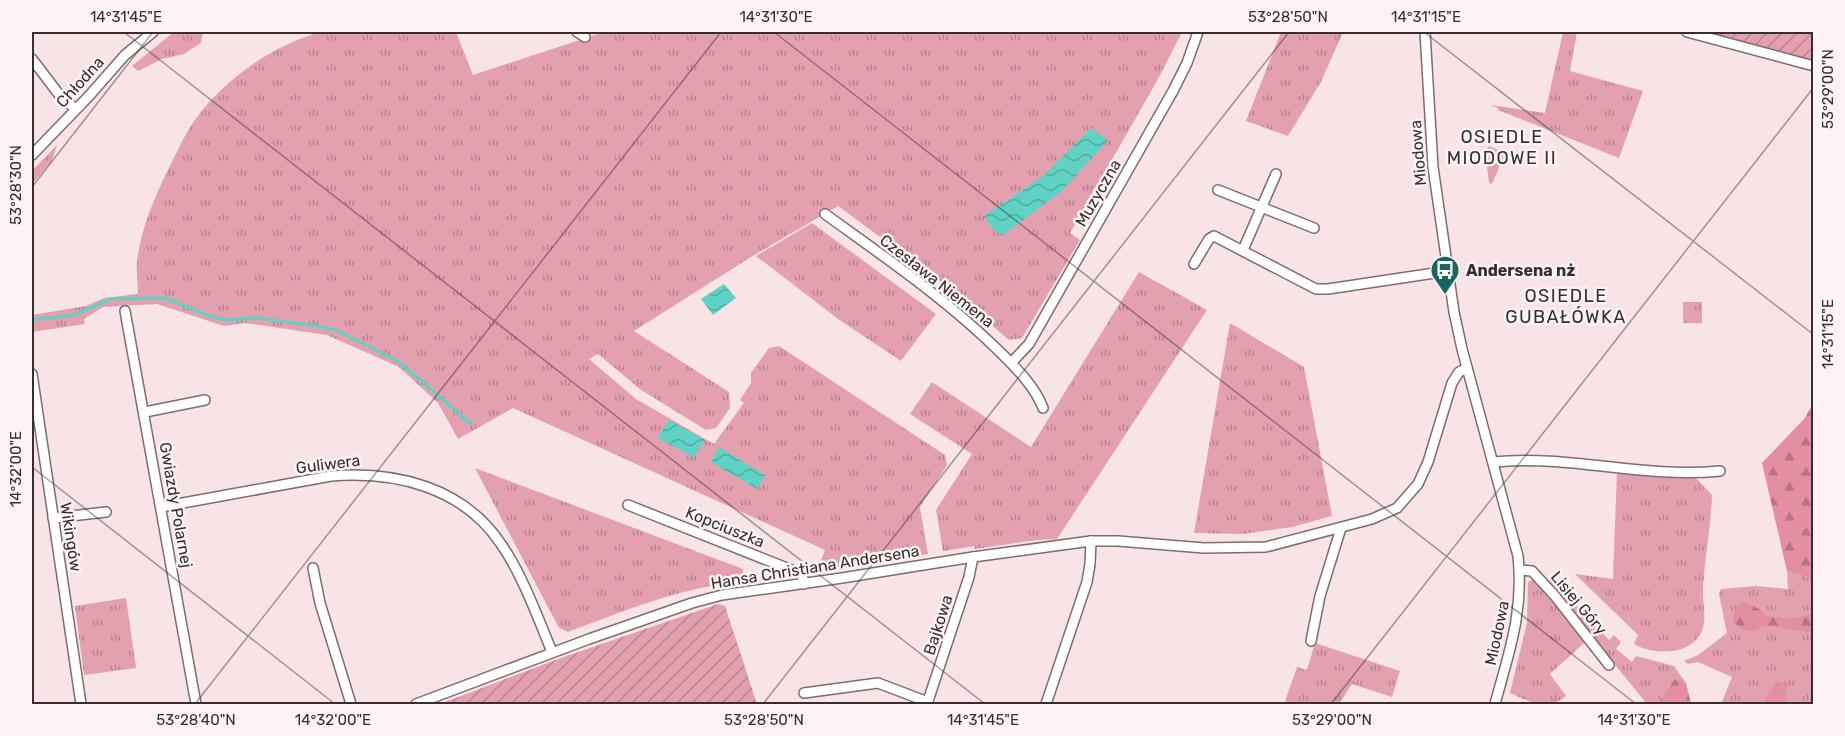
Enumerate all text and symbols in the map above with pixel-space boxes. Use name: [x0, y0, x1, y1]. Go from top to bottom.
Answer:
text: 14°31'45"E: [90, 8, 162, 26]
text: 14°31'30"E: [739, 8, 813, 26]
text: 53°28'50"N: [1248, 8, 1328, 26]
text: 14°31'15"E: [1391, 8, 1461, 26]
text: 53°29'00"N: [1819, 49, 1837, 129]
street label: Chłodna: [52, 53, 108, 111]
street label: Miodowa: [1406, 119, 1430, 187]
district label: OSIEDLE MIODOWE II: [1447, 126, 1557, 169]
text: 53°28'30"N: [7, 145, 25, 225]
street label: Muzyczna: [1071, 156, 1125, 230]
street label: Czesława Niemena: [876, 230, 998, 332]
bus stop icon: Andersena nż: [1429, 254, 1461, 296]
place label: Andersena nż: [1466, 261, 1575, 280]
district label: OSIEDLE GUBAŁÓWKA: [1505, 285, 1627, 328]
text: 14°31'15"E: [1819, 299, 1837, 369]
text: 14°32'00"E: [7, 431, 25, 507]
street label: Gwiazdy Polarnej: [156, 441, 196, 569]
street label: Guliwera: [295, 451, 361, 477]
street label: Wikingów: [56, 501, 86, 573]
street label: Kopciuszka: [683, 503, 767, 551]
street label: Hansa Christiana Andersena: [709, 541, 921, 593]
street label: Lisiej Góry: [1547, 567, 1611, 639]
street label: Bajkowa: [919, 593, 957, 657]
street label: Miodowa: [1481, 599, 1513, 667]
text: 53°28'40"N: [156, 711, 236, 729]
text: 14°32'00"E: [295, 711, 371, 729]
text: 53°28'50"N: [724, 711, 804, 729]
text: 14°31'45"E: [947, 711, 1019, 729]
text: 53°29'00"N: [1292, 711, 1372, 729]
text: 14°31'30"E: [1597, 711, 1671, 729]

